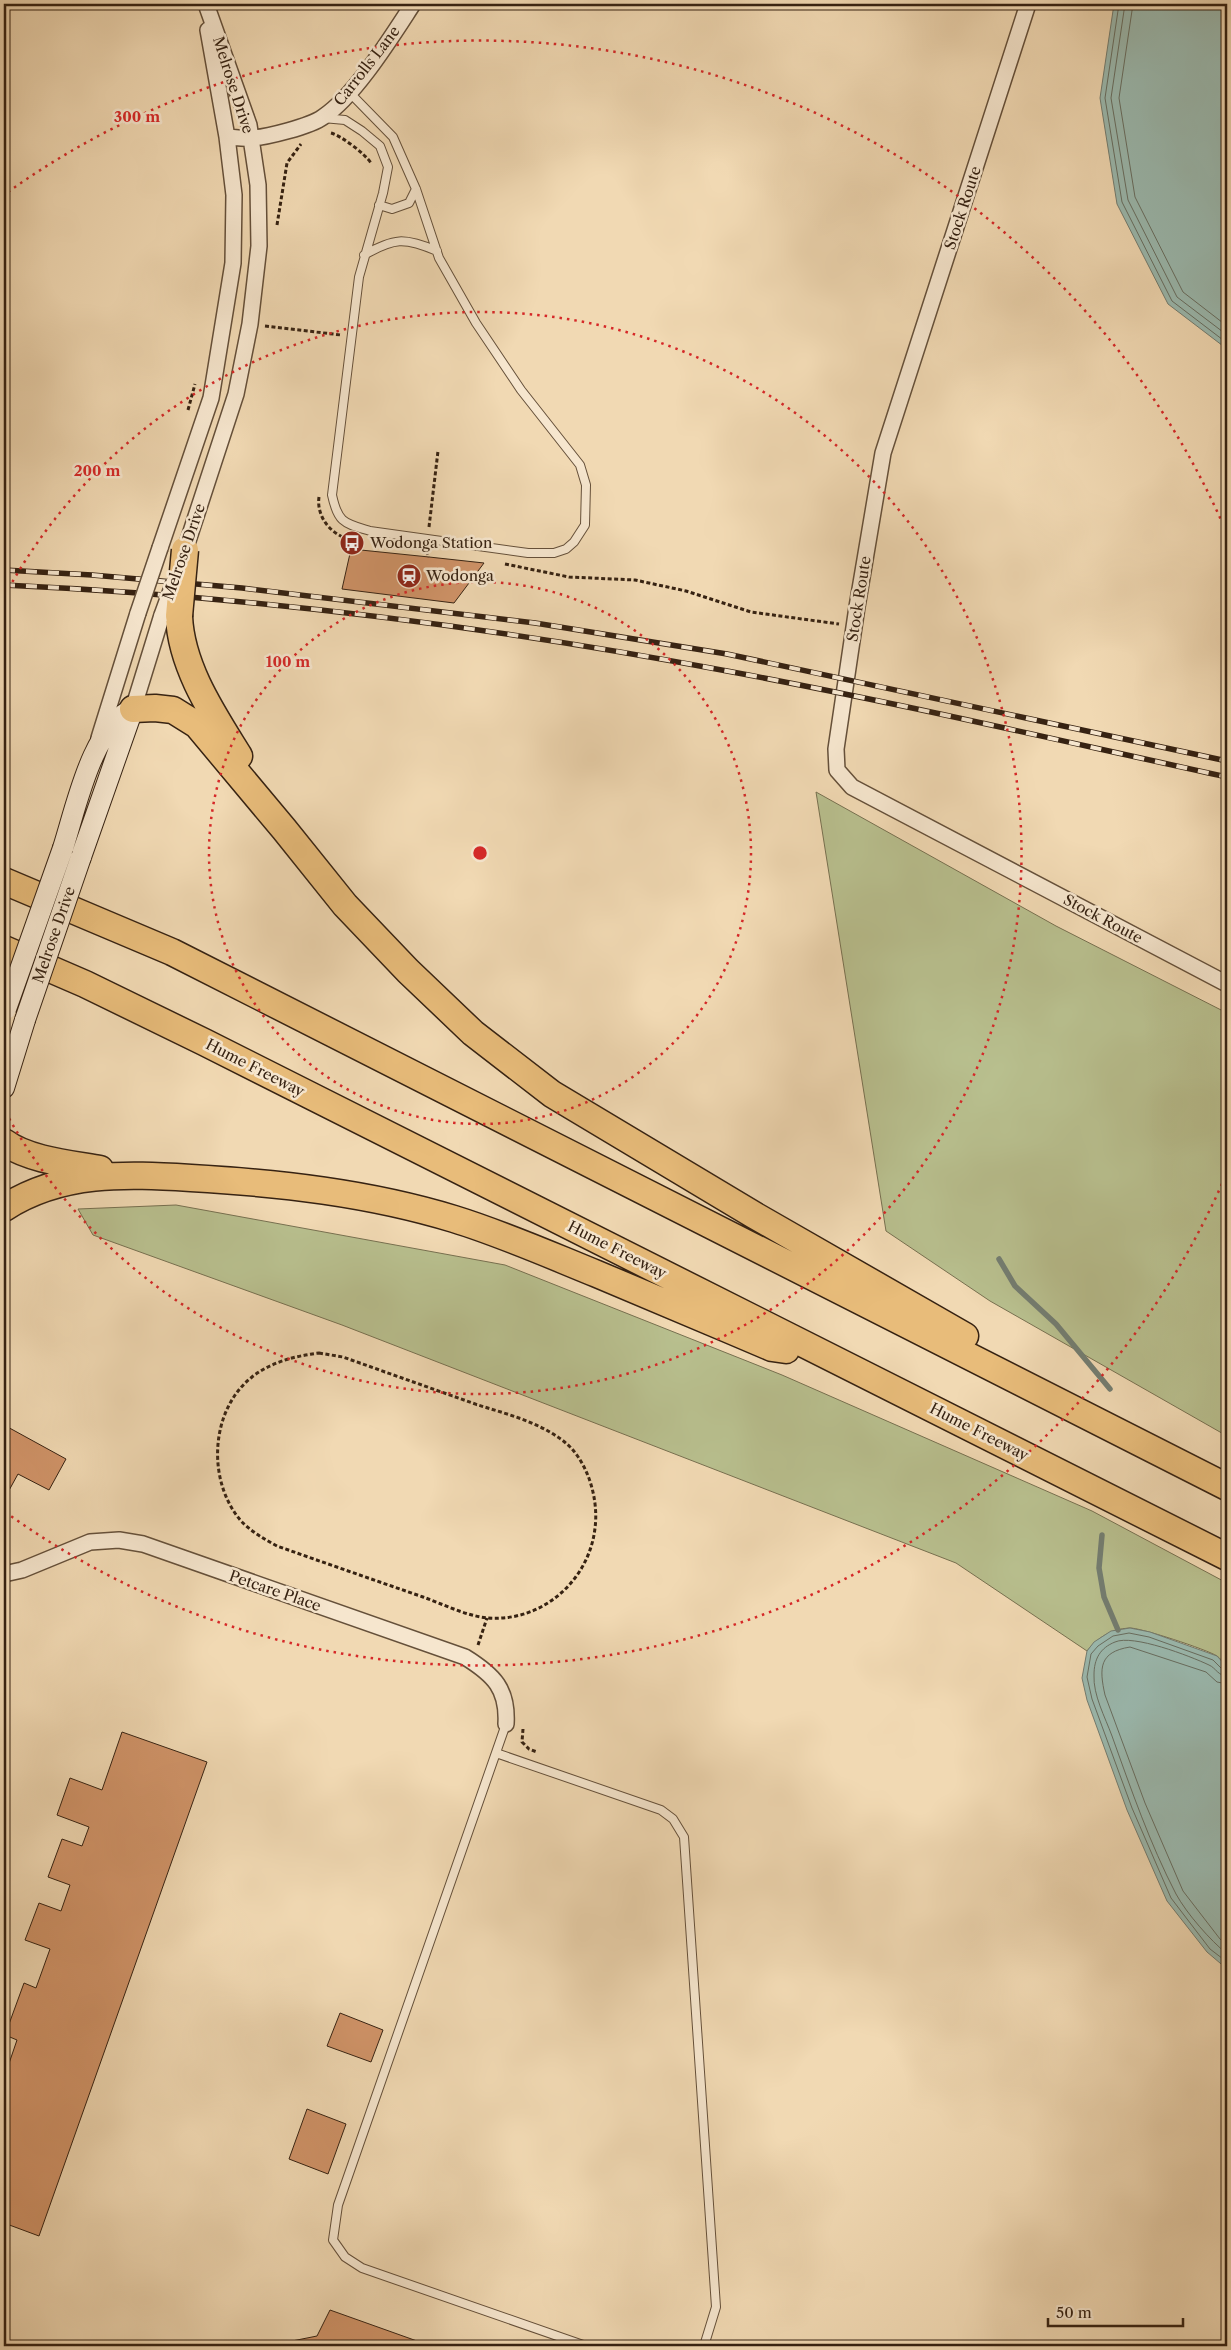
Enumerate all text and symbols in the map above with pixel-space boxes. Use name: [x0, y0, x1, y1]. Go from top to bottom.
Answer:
street label: Carrolls Lane: [330, 22, 404, 109]
street label: Melrose Drive: [209, 34, 258, 136]
text: 300 m: [114, 107, 160, 126]
street label: Stock Route: [940, 164, 985, 252]
text: 200 m: [74, 461, 120, 480]
street label: Melrose Drive: [158, 501, 209, 603]
bus stop icon: Wodonga Station: [339, 530, 365, 556]
place label: Wodonga Station: [369, 533, 493, 552]
street label: Stock Route: [842, 555, 875, 643]
station icon: Wodonga: [396, 563, 422, 589]
place label: Wodonga: [425, 566, 494, 585]
text: 100 m: [266, 652, 310, 671]
centre of rings: [471, 844, 489, 862]
street label: Melrose Drive: [28, 884, 79, 986]
street label: Stock Route: [1060, 890, 1146, 947]
street label: Hume Freeway: [203, 1034, 308, 1101]
street label: Hume Freeway: [565, 1216, 670, 1283]
street label: Hume Freeway: [927, 1398, 1032, 1465]
street label: Petcare Place: [227, 1566, 324, 1615]
scale bar: [1048, 2295, 1184, 2327]
text: 50 m: [1056, 2303, 1092, 2322]

